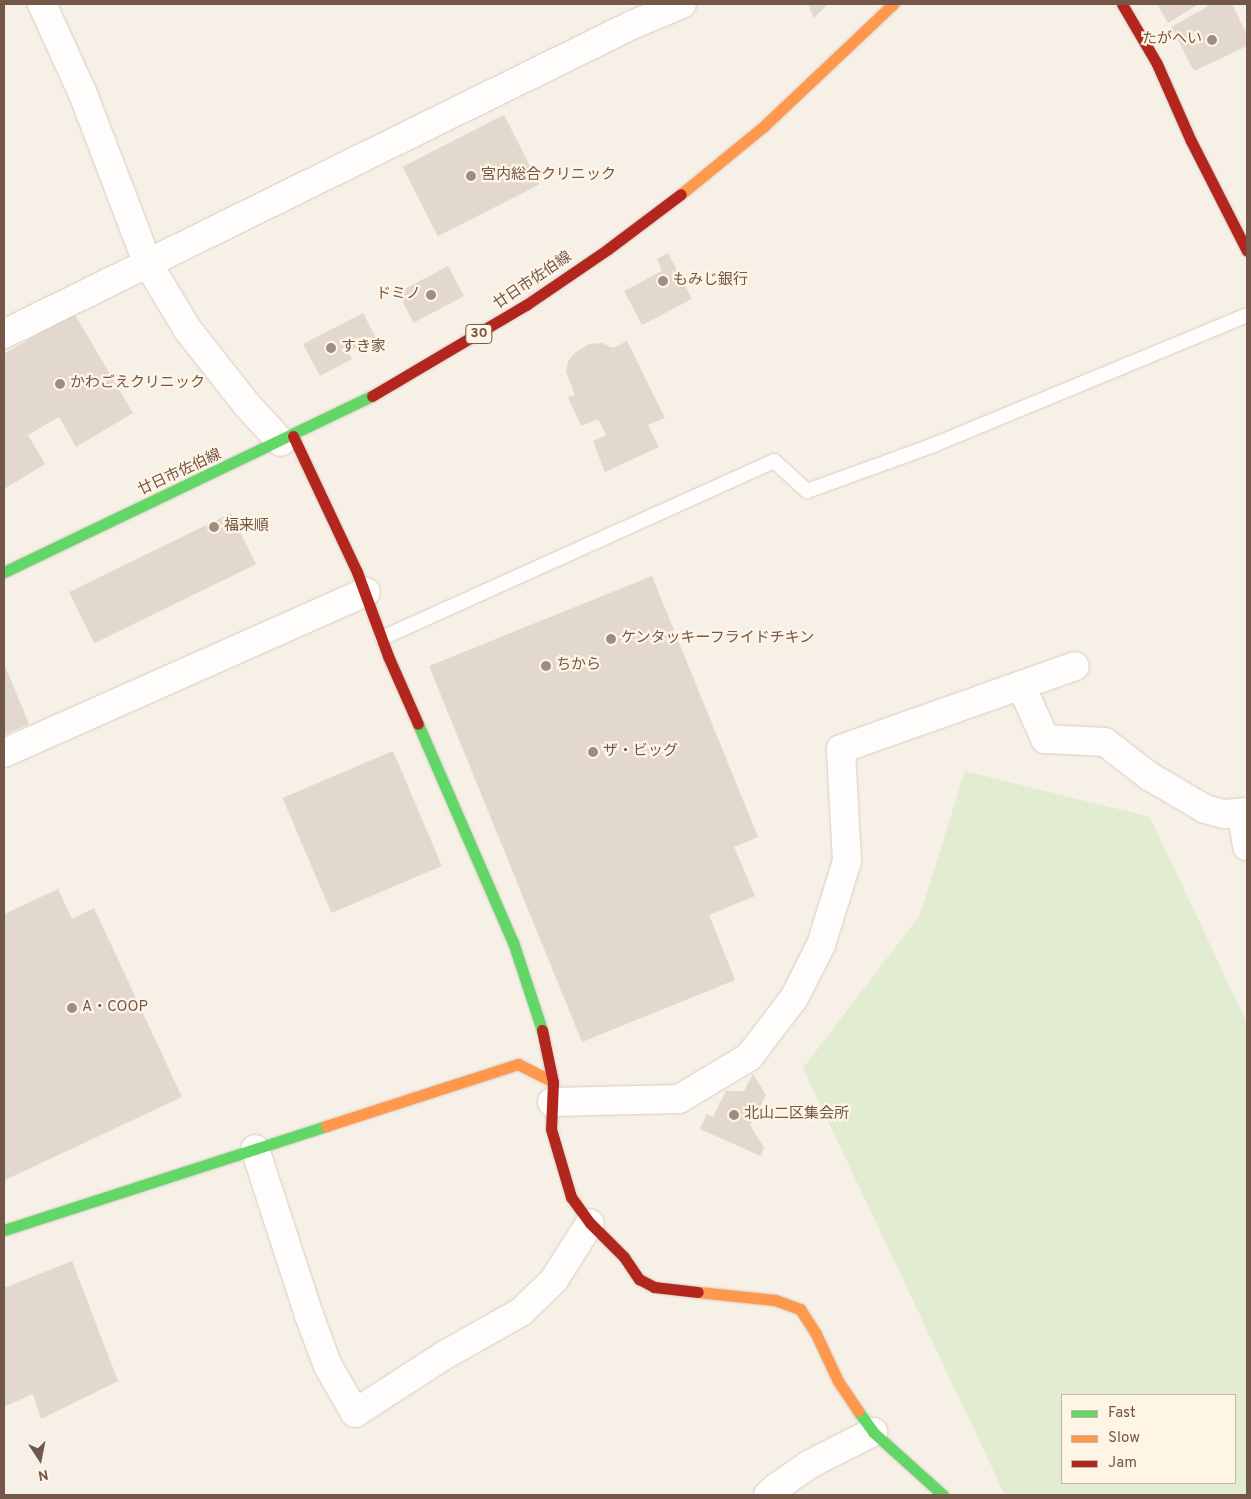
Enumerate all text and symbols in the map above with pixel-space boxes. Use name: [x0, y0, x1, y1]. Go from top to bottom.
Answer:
place label: たがへい: [1142, 31, 1202, 49]
marker: たがへい: [1206, 34, 1218, 46]
place label: 宮内総合クリニック: [481, 167, 616, 185]
marker: 宮内総合クリニック: [465, 170, 477, 182]
street label: 廿日市佐伯線: [491, 248, 575, 314]
place label: もみじ銀行: [673, 272, 748, 290]
marker: もみじ銀行: [657, 275, 669, 287]
place label: ドミノ: [376, 286, 421, 304]
marker: ドミノ: [425, 289, 437, 301]
road number: 30: [465, 322, 493, 346]
place label: すき家: [341, 339, 386, 357]
marker: すき家: [325, 342, 337, 354]
place label: かわごえクリニック: [70, 375, 205, 393]
marker: かわごえクリニック: [54, 378, 66, 390]
street label: 廿日市佐伯線: [135, 446, 225, 500]
place label: 福来順: [224, 518, 269, 536]
marker: 福来順: [208, 521, 220, 533]
place label: ケンタッキーフライドチキン: [621, 630, 816, 648]
marker: ケンタッキーフライドチキン: [605, 633, 617, 645]
place label: ちから: [556, 657, 601, 675]
marker: ちから: [540, 660, 552, 672]
place label: ザ・ビッグ: [603, 743, 678, 761]
marker: ザ・ビッグ: [587, 746, 599, 758]
place label: A・COOP: [82, 999, 148, 1017]
marker: A・COOP: [66, 1002, 78, 1014]
place label: 北山二区集会所: [744, 1106, 849, 1124]
marker: 北山二区集会所: [728, 1109, 740, 1121]
legend: [1061, 1394, 1236, 1484]
text: Fast: [1108, 1404, 1136, 1423]
text: Slow: [1108, 1429, 1140, 1448]
north arrow: [15, 1434, 65, 1484]
text: Jam: [1108, 1454, 1137, 1473]
text: N: [36, 1465, 50, 1484]

